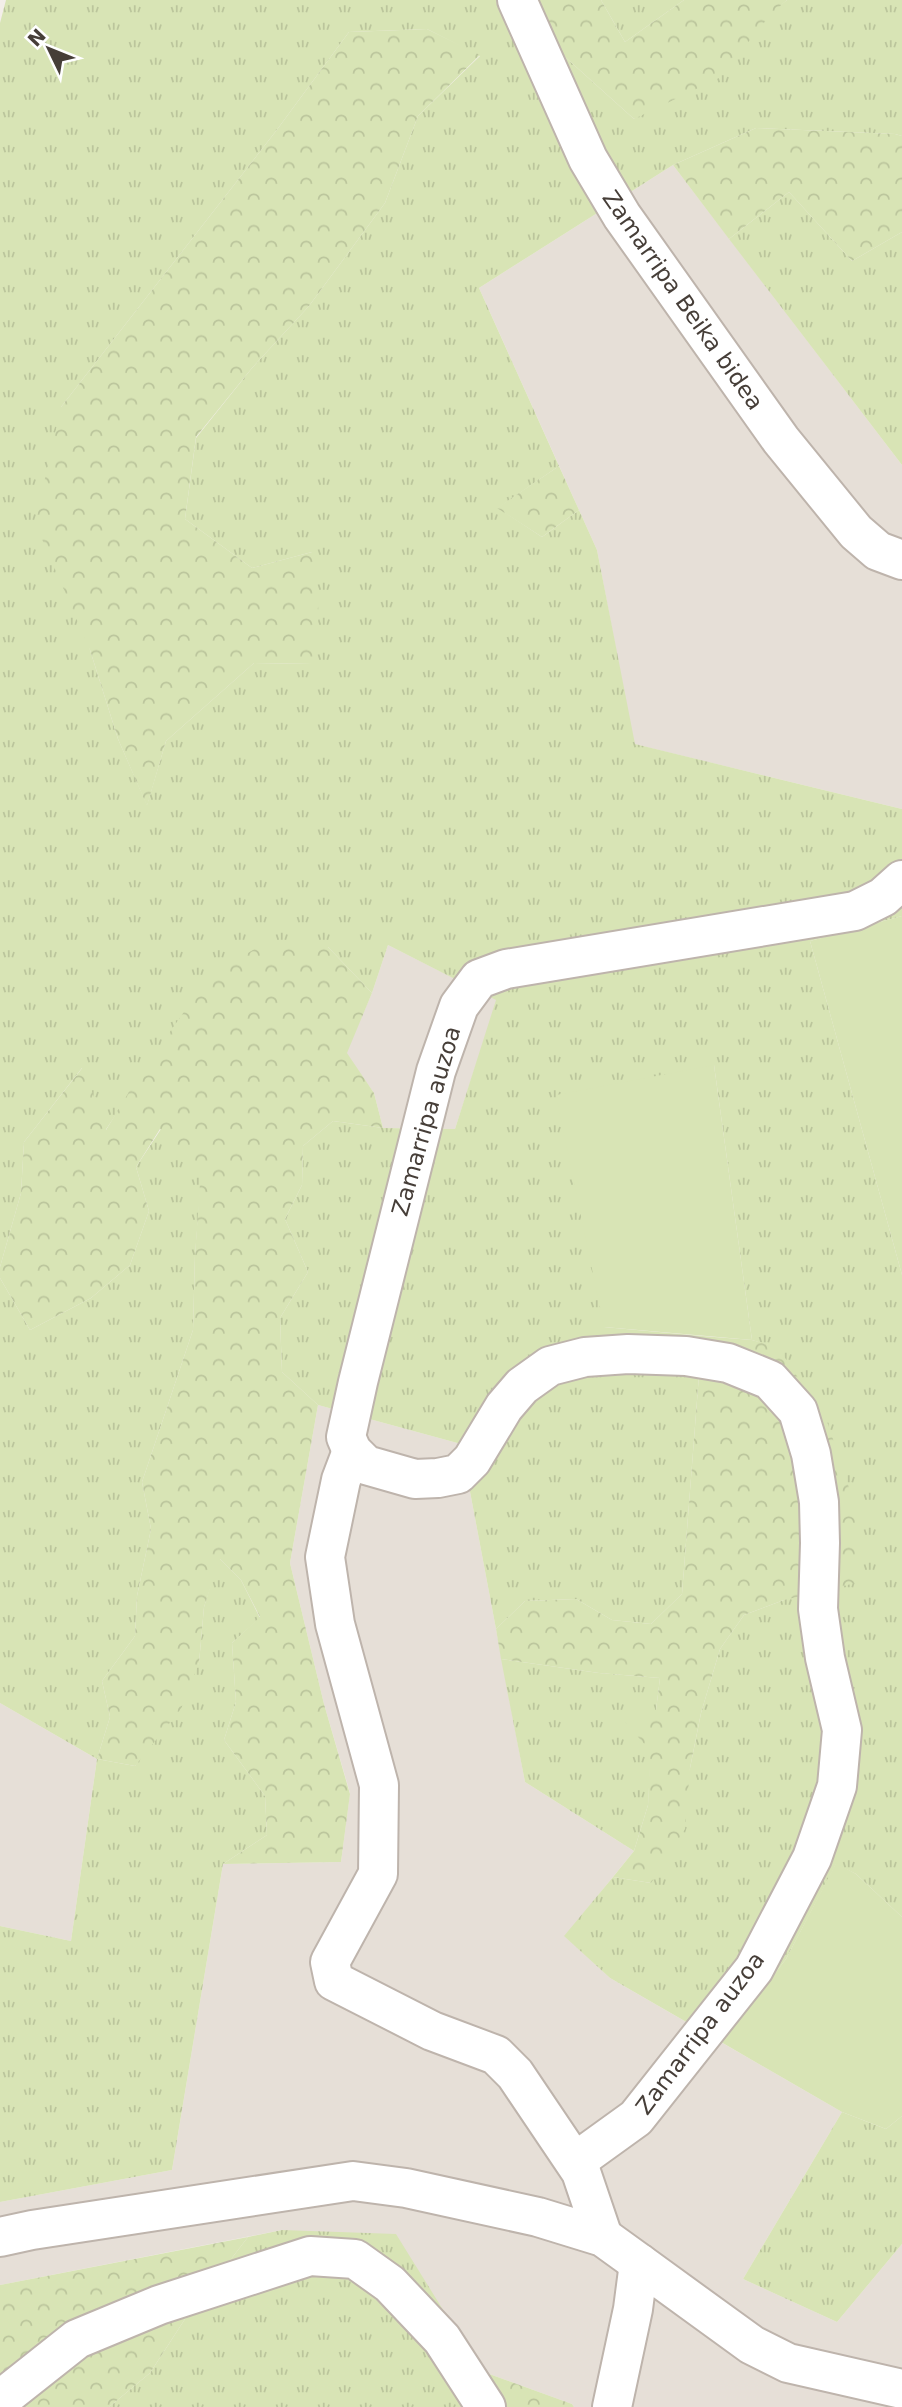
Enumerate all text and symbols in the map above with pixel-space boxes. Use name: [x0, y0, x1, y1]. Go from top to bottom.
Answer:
north arrow: [14, 14, 84, 84]
text: N: [23, 24, 50, 51]
street label: Zamarripa Beika bidea: [597, 185, 769, 415]
street label: Zamarripa auzoa: [386, 1023, 466, 1219]
street label: Zamarripa auzoa: [631, 1947, 769, 2119]

